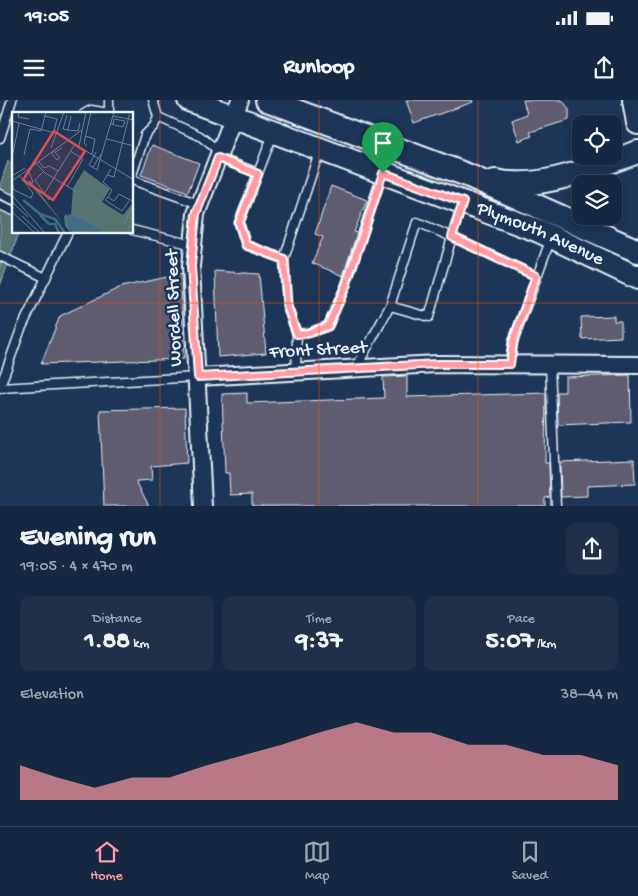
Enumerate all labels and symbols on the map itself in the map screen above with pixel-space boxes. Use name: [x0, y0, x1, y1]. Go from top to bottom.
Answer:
inset map: [12, 112, 134, 234]
pin: [362, 122, 404, 173]
street label: Plymouth Avenue: [472, 197, 608, 272]
street label: Wordell Street: [161, 247, 189, 367]
street label: Front Street: [267, 337, 370, 365]

